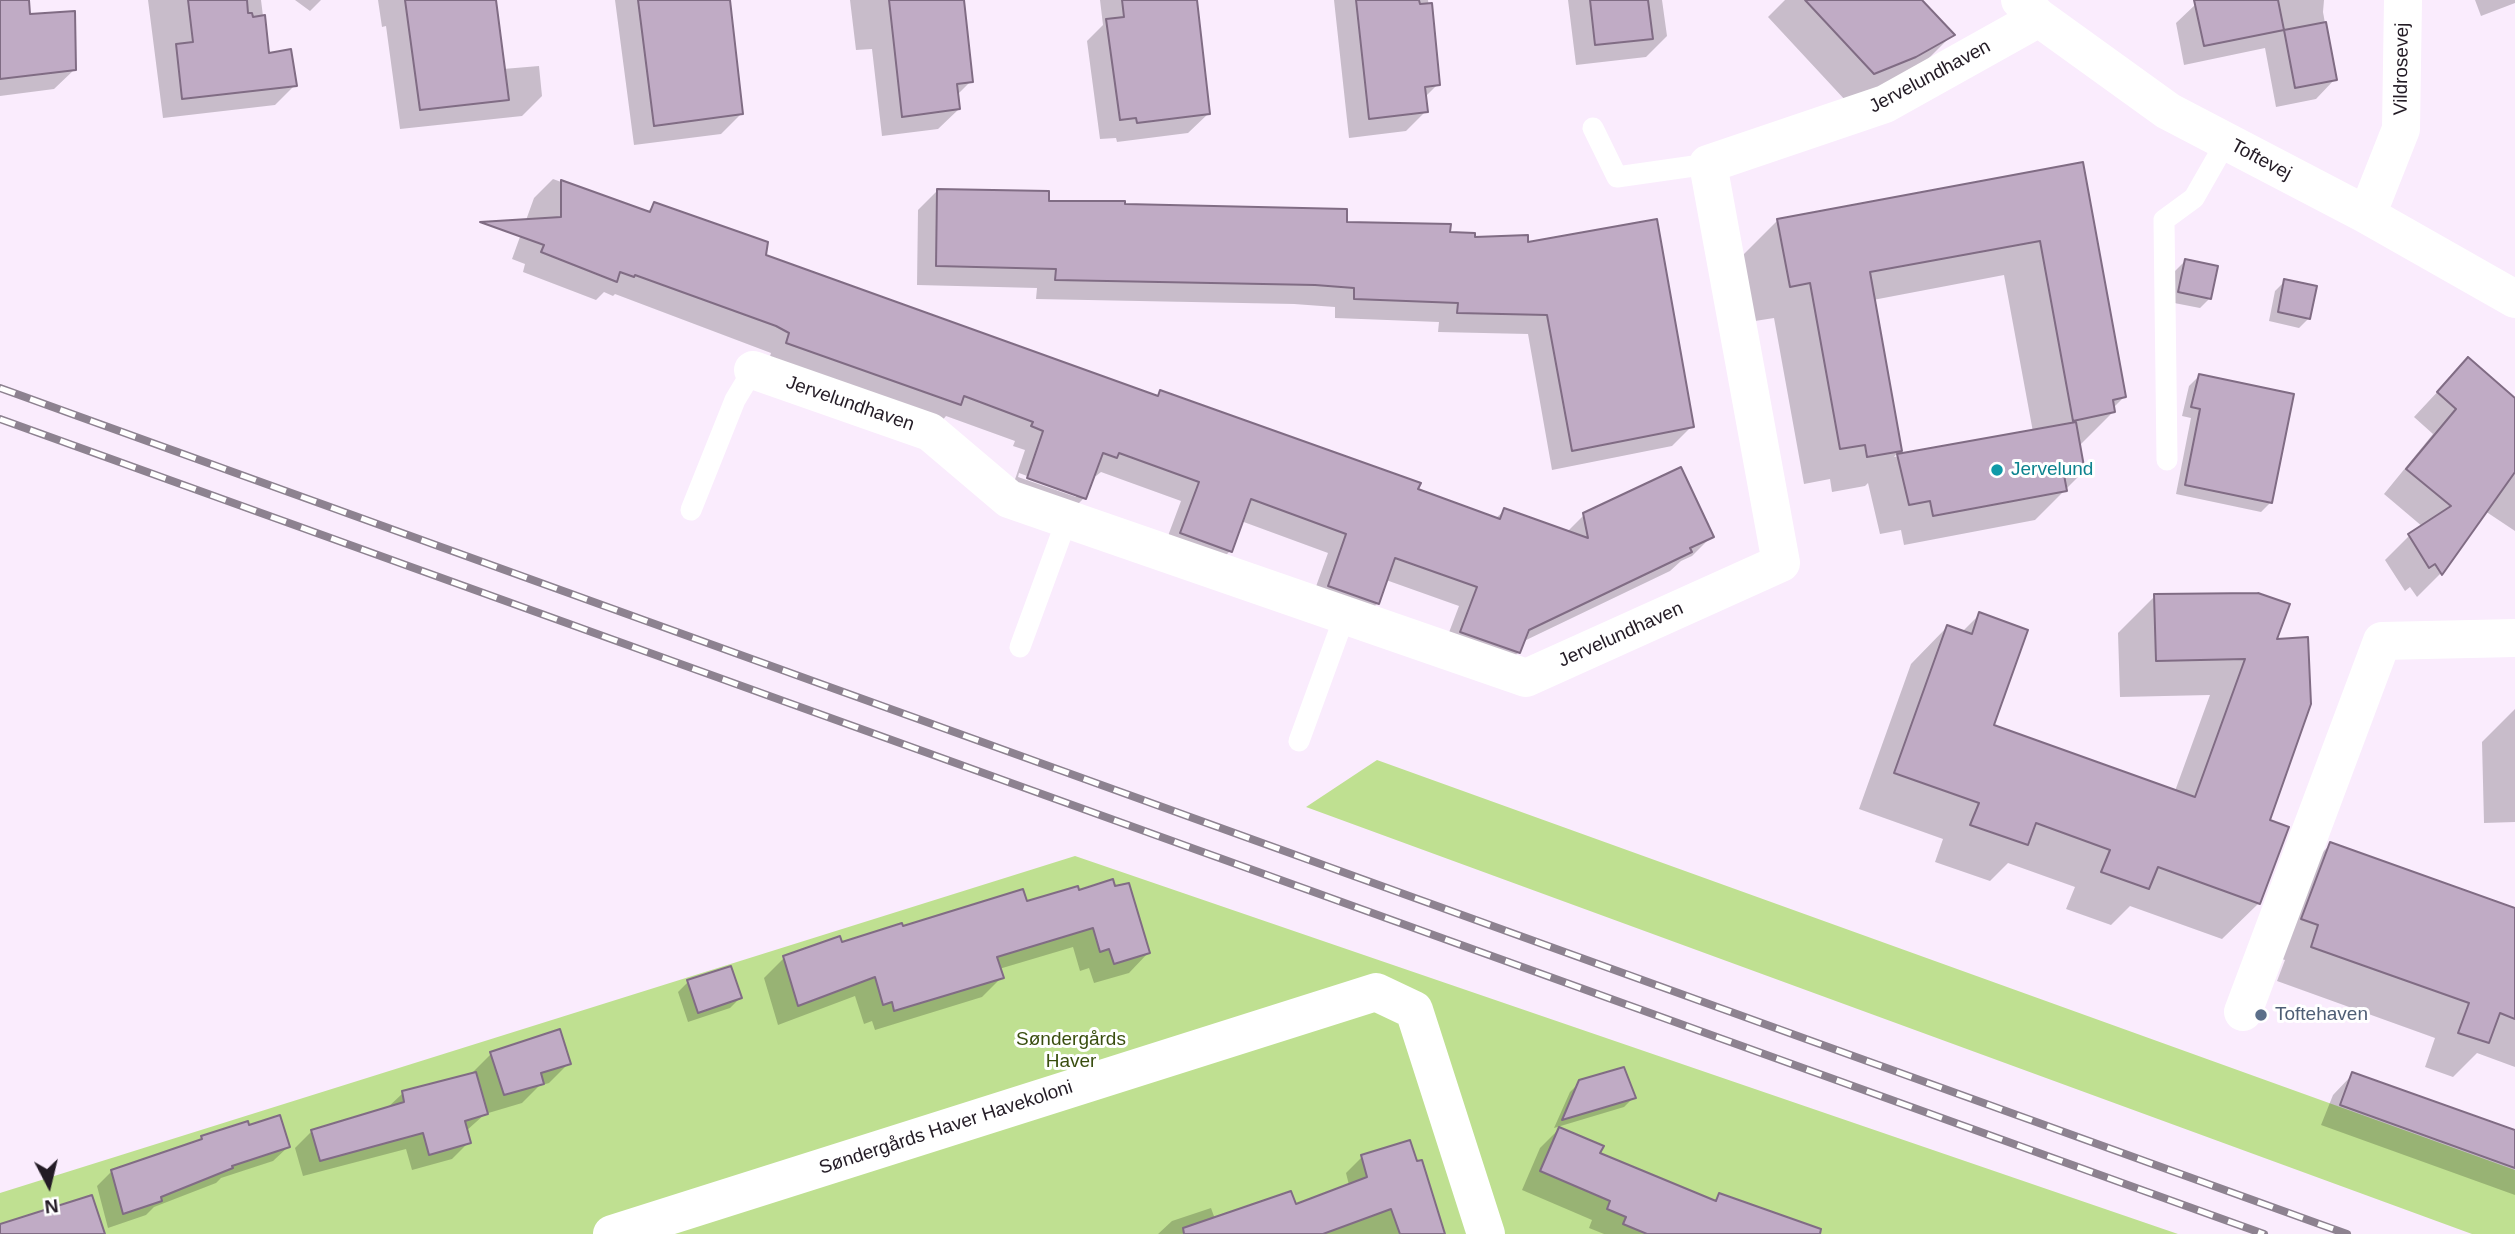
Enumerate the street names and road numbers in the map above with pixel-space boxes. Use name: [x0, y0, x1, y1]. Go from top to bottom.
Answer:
street label: Vildrosevej: [2390, 23, 2414, 115]
street label: Jervelundhaven: [1865, 35, 1995, 119]
street label: Toftevej: [2227, 135, 2295, 185]
street label: Jervelundhaven: [783, 371, 917, 437]
street label: Jervelundhaven: [1555, 597, 1687, 673]
street label: Søndergårds Haver Havekoloni: [816, 1076, 1076, 1180]

